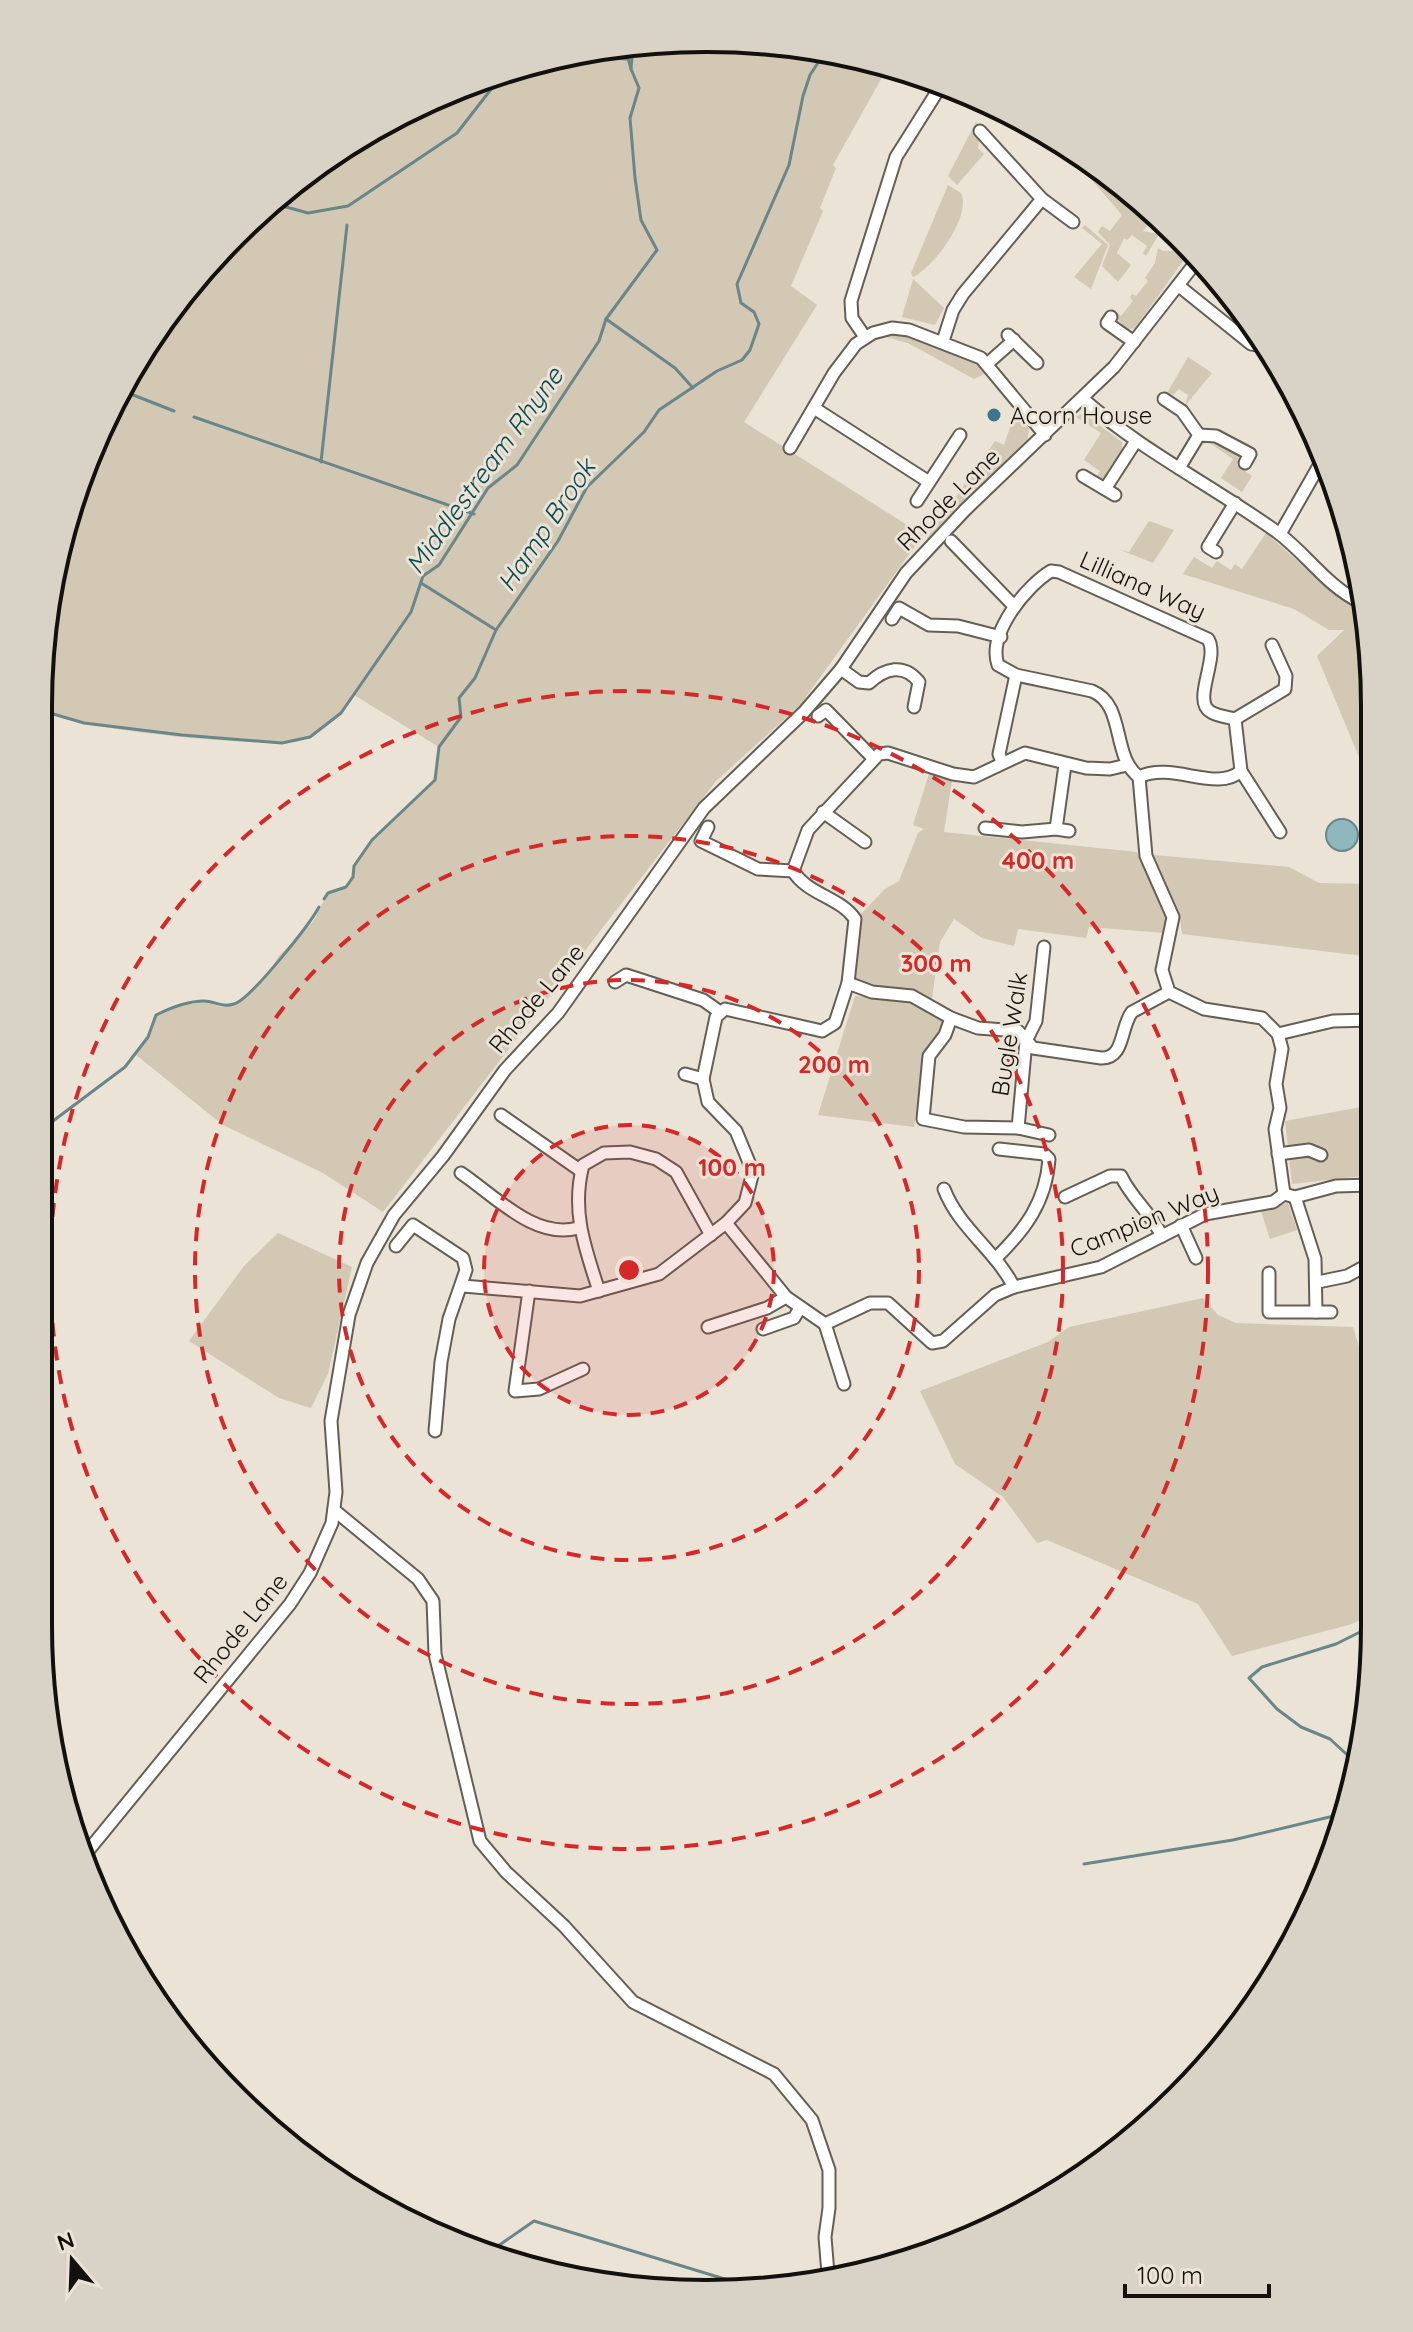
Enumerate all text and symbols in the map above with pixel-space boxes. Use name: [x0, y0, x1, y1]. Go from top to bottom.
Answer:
water label: Middlestream Rhyne: [398, 359, 571, 580]
place label: Acorn House: [1010, 400, 1152, 430]
marker: Acorn House: [985, 406, 1003, 424]
street label: Rhode Lane: [890, 441, 1006, 557]
water label: Hamp Brook: [490, 451, 604, 598]
street label: Lilliana Way: [1075, 544, 1211, 626]
text: 400 m: [1002, 845, 1074, 875]
street label: Rhode Lane: [482, 937, 590, 1059]
text: 300 m: [900, 948, 972, 978]
street label: Bugle Walk: [984, 970, 1034, 1098]
text: 200 m: [798, 1049, 870, 1079]
text: 100 m: [698, 1152, 766, 1182]
street label: Campion Way: [1065, 1177, 1223, 1263]
centre of rings: [615, 1256, 643, 1284]
street label: Rhode Lane: [186, 1567, 294, 1689]
north arrow: [32, 2220, 112, 2300]
text: N: [53, 2225, 78, 2257]
scale bar: [1125, 2248, 1269, 2298]
text: 100 m: [1137, 2260, 1203, 2290]

